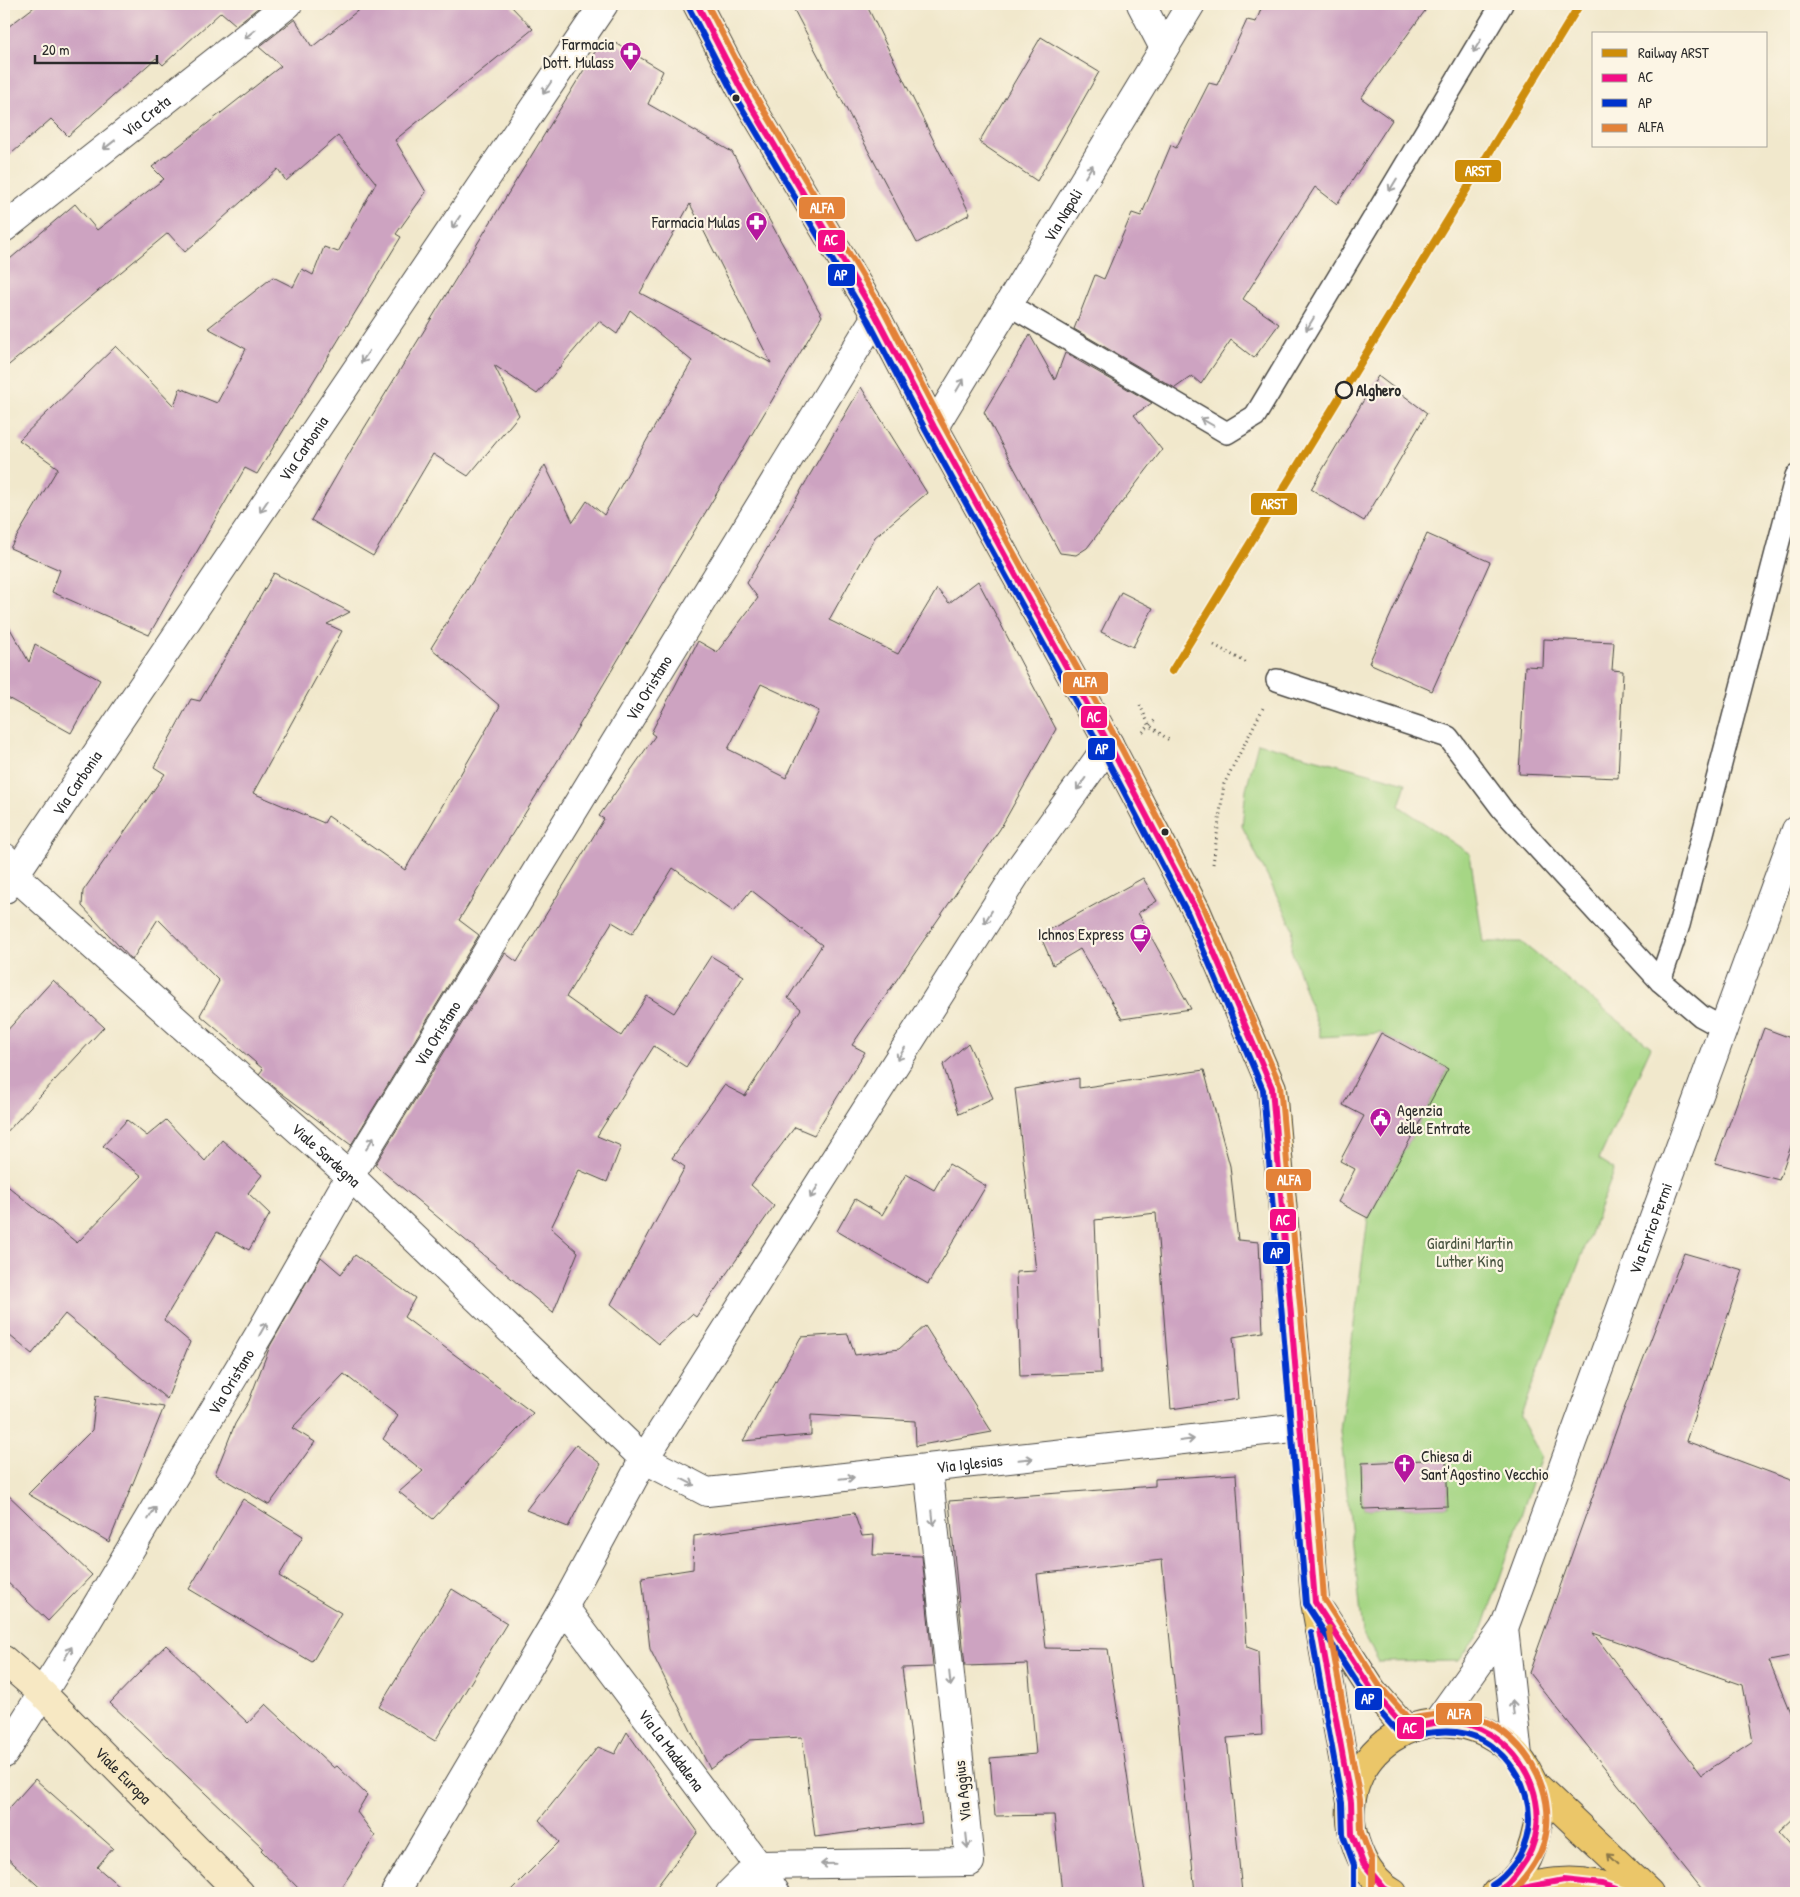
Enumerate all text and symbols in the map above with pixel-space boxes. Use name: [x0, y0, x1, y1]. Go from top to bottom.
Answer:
one-way arrow: [243, 29, 257, 39]
scale bar: [35, 32, 158, 64]
legend: [1592, 32, 1768, 148]
place label: Farmacia Dott. Mulass: [543, 33, 614, 73]
one-way arrow: [1471, 38, 1481, 52]
text: 20 m: [42, 39, 69, 60]
pharmacy icon: Farmacia Dott. Mulass: [618, 41, 642, 72]
text: Railway ARST: [1638, 42, 1710, 63]
text: AC: [1638, 66, 1654, 87]
one-way arrow: [542, 80, 552, 94]
street label: Via Creta: [117, 90, 175, 142]
text: AP: [1638, 92, 1653, 113]
unlabelled marker: [731, 93, 741, 103]
text: ALFA: [1638, 116, 1665, 137]
one-way arrow: [103, 140, 116, 151]
line badge: ARST: [1454, 159, 1502, 183]
text: ARST: [1465, 161, 1492, 180]
one-way arrow: [1085, 165, 1095, 179]
one-way arrow: [1388, 177, 1398, 191]
street label: Via Napoli: [1038, 184, 1087, 246]
line badge: ALFA: [798, 196, 846, 220]
text: ALFA: [810, 198, 834, 217]
pharmacy icon: Farmacia Mulas: [744, 210, 768, 241]
place label: Farmacia Mulas: [651, 211, 740, 233]
one-way arrow: [451, 215, 461, 229]
line badge: AC: [817, 229, 846, 253]
text: AC: [824, 230, 839, 249]
line badge: AP: [827, 263, 856, 287]
text: AP: [834, 265, 848, 284]
one-way arrow: [1304, 317, 1314, 331]
one-way arrow: [359, 349, 369, 363]
one-way arrow: [954, 378, 965, 392]
place label: Alghero: [1356, 379, 1401, 402]
marker: Alghero: [1335, 381, 1353, 399]
street label: Via Carbonia: [273, 412, 333, 485]
one-way arrow: [1201, 416, 1215, 426]
line badge: ARST: [1250, 492, 1298, 516]
text: ARST: [1261, 494, 1288, 513]
one-way arrow: [258, 498, 268, 512]
street label: Via Oristano: [620, 650, 677, 725]
line badge: ALFA: [1062, 671, 1109, 695]
text: ALFA: [1073, 672, 1097, 691]
line badge: AC: [1080, 705, 1108, 729]
text: AC: [1087, 707, 1102, 726]
line badge: AP: [1087, 737, 1116, 761]
text: AP: [1095, 739, 1109, 758]
street label: Via Carbonia: [47, 746, 107, 820]
one-way arrow: [1076, 777, 1086, 791]
unlabelled marker: [1160, 827, 1170, 837]
one-way arrow: [983, 910, 993, 924]
cafe icon: Ichnos Express: [1128, 922, 1152, 953]
place label: Ichnos Express: [1038, 923, 1124, 945]
street label: Via Oristano: [409, 996, 466, 1070]
one-way arrow: [896, 1047, 906, 1061]
place label: Agenzia delle Entrate: [1397, 1099, 1471, 1139]
public building icon: Agenzia delle Entrate: [1369, 1107, 1393, 1138]
street label: Viale Sardegna: [287, 1118, 366, 1192]
one-way arrow: [365, 1136, 375, 1150]
line badge: ALFA: [1265, 1168, 1312, 1192]
text: ALFA: [1277, 1170, 1301, 1189]
street label: Via Enrico Fermi: [1623, 1179, 1677, 1277]
one-way arrow: [809, 1184, 819, 1198]
line badge: AC: [1269, 1208, 1297, 1232]
text: AC: [1276, 1210, 1291, 1229]
park label: Giardini Martin Luther King: [1427, 1232, 1513, 1272]
line badge: AP: [1262, 1241, 1291, 1265]
text: AP: [1270, 1243, 1284, 1262]
one-way arrow: [258, 1322, 268, 1336]
street label: Via Oristano: [203, 1344, 259, 1419]
one-way arrow: [1179, 1435, 1195, 1445]
place label: Chiesa di Sant'Agostino Vecchio: [1421, 1445, 1549, 1485]
street label: Via Iglesias: [935, 1449, 1004, 1478]
church icon: Chiesa di Sant'Agostino Vecchio: [1393, 1453, 1417, 1484]
one-way arrow: [1018, 1454, 1034, 1464]
one-way arrow: [839, 1473, 855, 1483]
one-way arrow: [680, 1477, 695, 1487]
one-way arrow: [148, 1507, 158, 1521]
one-way arrow: [928, 1510, 938, 1526]
one-way arrow: [64, 1646, 74, 1660]
one-way arrow: [945, 1671, 955, 1687]
line badge: AP: [1354, 1687, 1383, 1711]
text: AP: [1361, 1689, 1375, 1708]
one-way arrow: [1508, 1700, 1518, 1716]
line badge: ALFA: [1435, 1702, 1483, 1726]
text: ALFA: [1447, 1704, 1471, 1723]
street label: Via La Maddalena: [634, 1705, 710, 1796]
line badge: AC: [1396, 1716, 1425, 1740]
text: AC: [1403, 1718, 1418, 1737]
street label: Viale Europa: [90, 1742, 157, 1809]
street label: Via Aggius: [948, 1760, 976, 1822]
one-way arrow: [962, 1833, 972, 1849]
one-way arrow: [1608, 1854, 1620, 1866]
one-way arrow: [820, 1859, 836, 1869]

